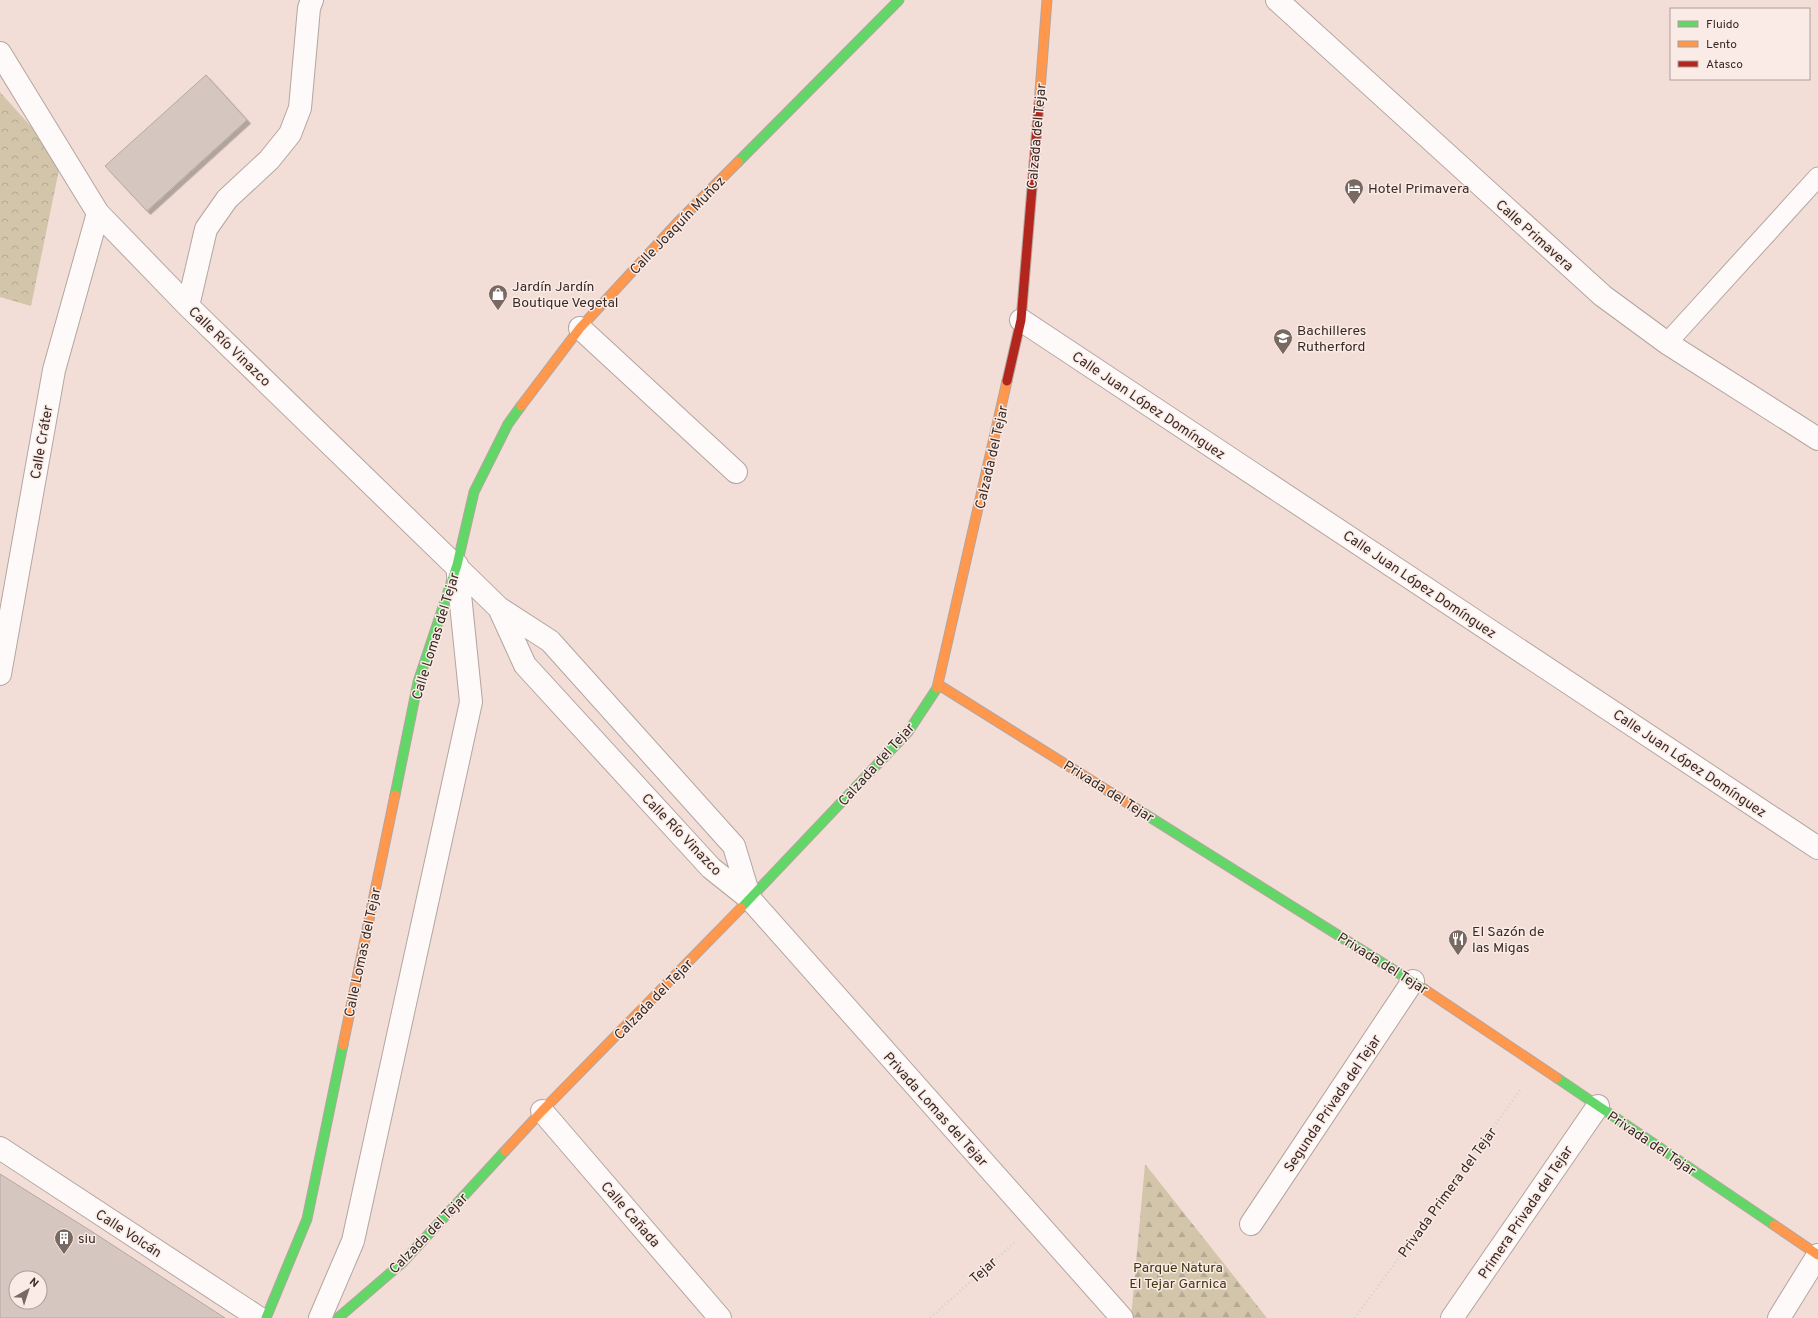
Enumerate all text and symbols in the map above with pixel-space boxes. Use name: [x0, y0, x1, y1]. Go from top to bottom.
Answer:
legend: [1670, 8, 1810, 80]
text: Fluido: [1706, 17, 1739, 33]
text: Lento: [1706, 37, 1737, 53]
text: Atasco: [1706, 57, 1743, 73]
street label: Calzada del Tejar: [1024, 82, 1051, 190]
street label: Calle Joaquín Muñoz: [627, 173, 729, 279]
hotel icon: Hotel Primavera: [1343, 177, 1365, 205]
place label: Hotel Primavera: [1368, 181, 1469, 198]
street label: Calle Primavera: [1492, 197, 1576, 276]
place label: Jardín Jardín Boutique Vegetal: [512, 279, 619, 312]
shop icon: Jardín Jardín Boutique Vegetal: [487, 283, 509, 311]
street label: Calle Río Vinazco: [184, 304, 274, 391]
place label: Bachilleres Rutherford: [1297, 323, 1366, 356]
school or university icon: Bachilleres Rutherford: [1272, 327, 1294, 355]
street label: Calle Juan López Domínguez: [1068, 349, 1228, 464]
street label: Calle Cráter: [28, 403, 57, 481]
street label: Calzada del Tejar: [972, 403, 1013, 511]
street label: Calle Juan López Domínguez: [1339, 528, 1499, 643]
street label: Calle Lomas del Tejar: [409, 570, 464, 702]
street label: Calle Juan López Domínguez: [1609, 707, 1769, 822]
street label: Calzada del Tejar: [835, 720, 919, 810]
street label: Privada del Tejar: [1060, 758, 1157, 827]
street label: Calle Río Vinazco: [637, 790, 725, 880]
street label: Calle Lomas del Tejar: [341, 885, 386, 1019]
place label: El Sazón de las Migas: [1472, 924, 1544, 957]
restaurant icon: El Sazón de las Migas: [1447, 928, 1469, 956]
street label: Privada del Tejar: [1334, 930, 1431, 999]
street label: Calzada del Tejar: [611, 956, 697, 1044]
street label: Segunda Privada del Tejar: [1281, 1032, 1386, 1176]
street label: Privada Lomas del Tejar: [879, 1049, 991, 1171]
street label: Privada del Tejar: [1603, 1108, 1699, 1181]
street label: Privada Primera del Tejar: [1395, 1124, 1502, 1261]
street label: Primera Privada del Tejar: [1475, 1143, 1577, 1283]
street label: Calle Cañada: [597, 1179, 663, 1251]
street label: Calzada del Tejar: [386, 1190, 472, 1278]
street label: Calle Volcán: [92, 1207, 164, 1262]
building icon: siu: [53, 1227, 75, 1255]
place label: siu: [78, 1231, 96, 1248]
street label: Tejar: [967, 1254, 1002, 1288]
park label: Parque Natura El Tejar Garnica: [1129, 1260, 1227, 1293]
north arrow: [8, 1270, 48, 1310]
text: N: [26, 1275, 41, 1291]

